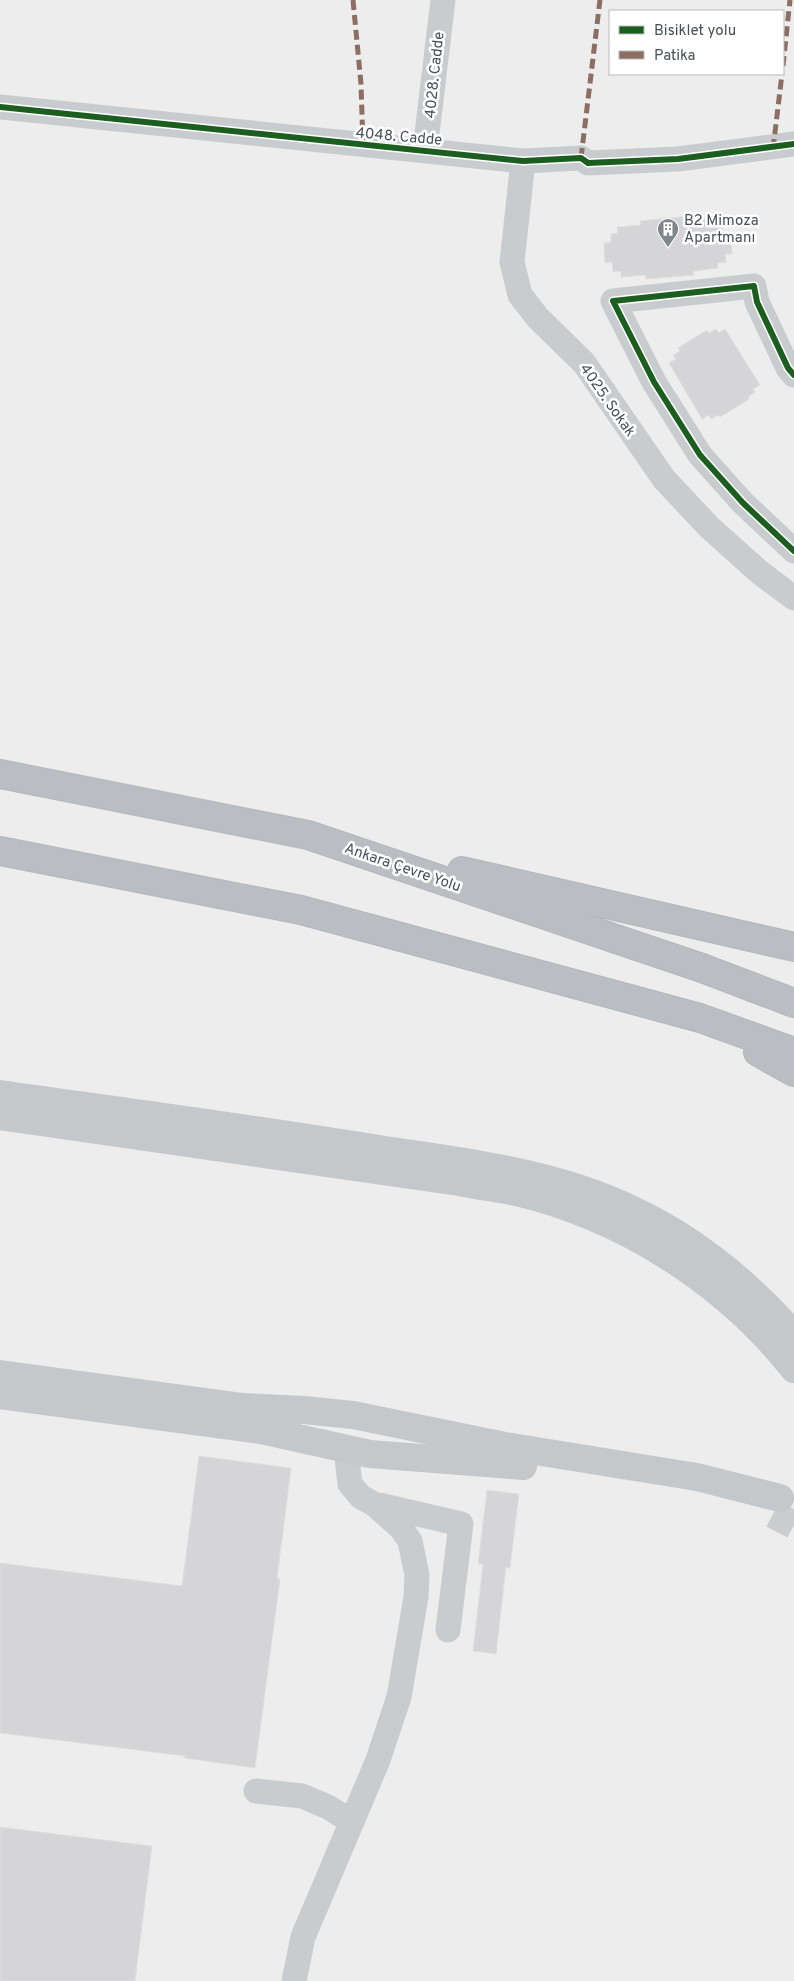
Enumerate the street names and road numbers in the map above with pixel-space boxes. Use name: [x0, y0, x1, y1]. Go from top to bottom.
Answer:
street label: 4028. Cadde: [422, 31, 449, 119]
street label: 4048. Cadde: [355, 124, 443, 151]
street label: 4025. Sokak: [575, 361, 639, 441]
street label: Ankara Çevre Yolu: [342, 840, 463, 897]

